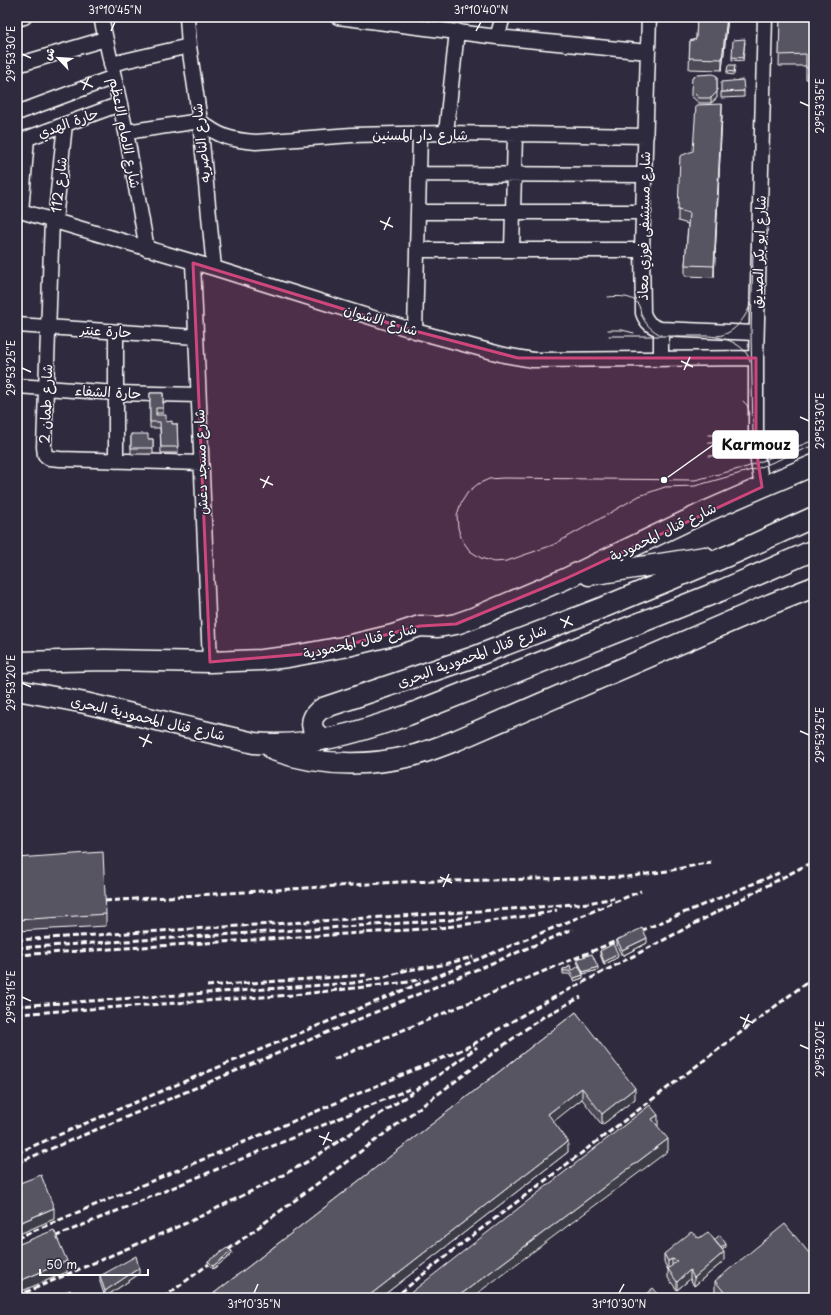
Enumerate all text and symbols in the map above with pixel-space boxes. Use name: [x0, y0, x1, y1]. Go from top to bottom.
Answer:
text: 31°10'45"N: [88, 2, 142, 17]
text: 31°10'40"N: [454, 2, 508, 17]
text: 29°53'30"E: [3, 26, 18, 82]
north arrow: [38, 38, 78, 78]
text: ش: [38, 44, 59, 63]
street label: شارع الامام الاعظم: [103, 76, 147, 190]
text: 29°53'35"E: [812, 78, 827, 134]
street label: حارة الهدي: [34, 102, 102, 144]
street label: شارع الناصريه: [186, 102, 215, 184]
street label: شارع دار المسنين: [372, 124, 468, 145]
street label: شارع مستشفى فوزي معاذ: [632, 151, 656, 301]
street label: شارع 112: [45, 156, 72, 214]
street label: شارع ابو بكر الصديق: [746, 195, 771, 309]
street label: شارع الاشوان: [341, 298, 421, 341]
street label: حارة عنتر: [79, 318, 132, 343]
text: 29°53'25"E: [3, 340, 18, 396]
street label: شارع طمان 2: [34, 364, 57, 444]
street label: حارة الشفاء: [74, 379, 142, 404]
text: 29°53'30"E: [812, 393, 827, 449]
street label: شارع مسجد دغش: [188, 409, 213, 515]
callout: Karmouz: [713, 431, 798, 458]
text: Karmouz: [722, 432, 791, 455]
street label: شارع قنال المحمودية: [606, 497, 720, 566]
street label: شارع قنال المحمودية: [301, 617, 419, 664]
street label: شارع قنال المحمودية البحرى: [394, 619, 550, 692]
text: 29°53'20"E: [3, 655, 18, 711]
street label: شارع قنال المحمودية البحرى: [69, 690, 227, 745]
text: 29°53'25"E: [812, 707, 827, 763]
text: 29°53'15"E: [3, 970, 18, 1024]
text: 29°53'20"E: [812, 1021, 827, 1077]
scale bar: [40, 1251, 148, 1277]
text: 50 m: [46, 1255, 77, 1273]
text: 31°10'35"N: [227, 1296, 281, 1311]
text: 31°10'30"N: [592, 1296, 647, 1311]

